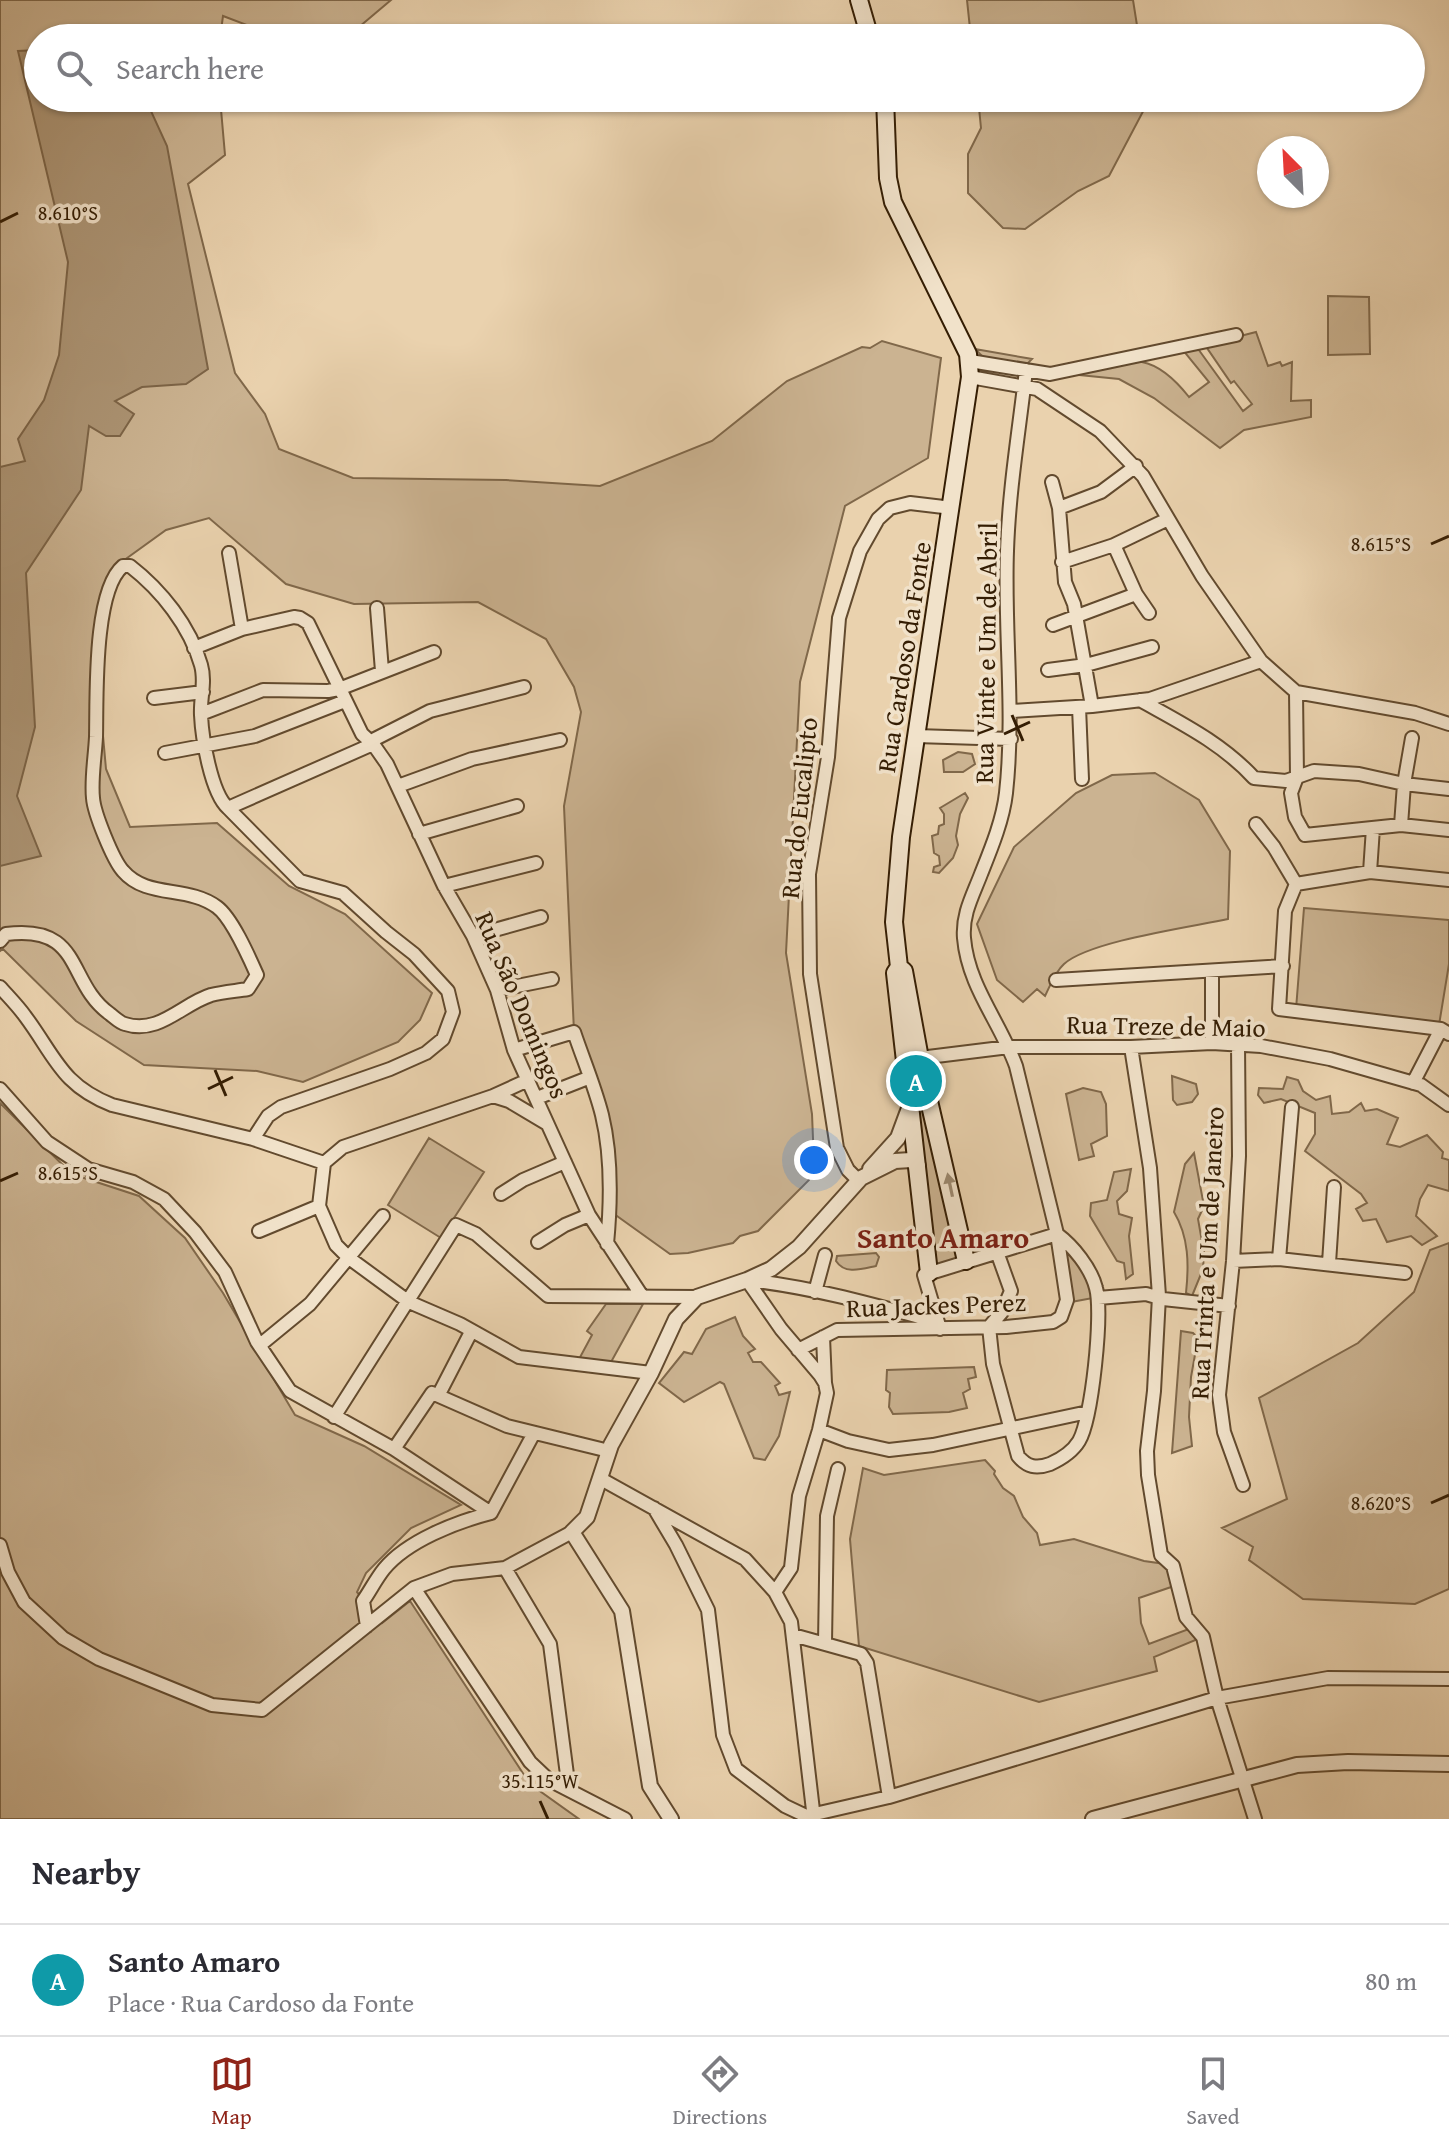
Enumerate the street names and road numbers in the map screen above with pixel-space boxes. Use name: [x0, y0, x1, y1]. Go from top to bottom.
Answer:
street label: Rua Vinte e Um de Abril: [964, 522, 1007, 784]
street label: Rua Cardoso da Fonte: [866, 539, 941, 775]
street label: Rua do Eucalipto: [770, 715, 827, 901]
street label: Rua São Domingos: [465, 905, 579, 1104]
street label: Rua Treze de Maio: [1066, 1004, 1266, 1047]
street label: Rua Trinta e Um de Janeiro: [1179, 1105, 1234, 1401]
street label: Rua Jackes Perez: [846, 1282, 1026, 1327]

